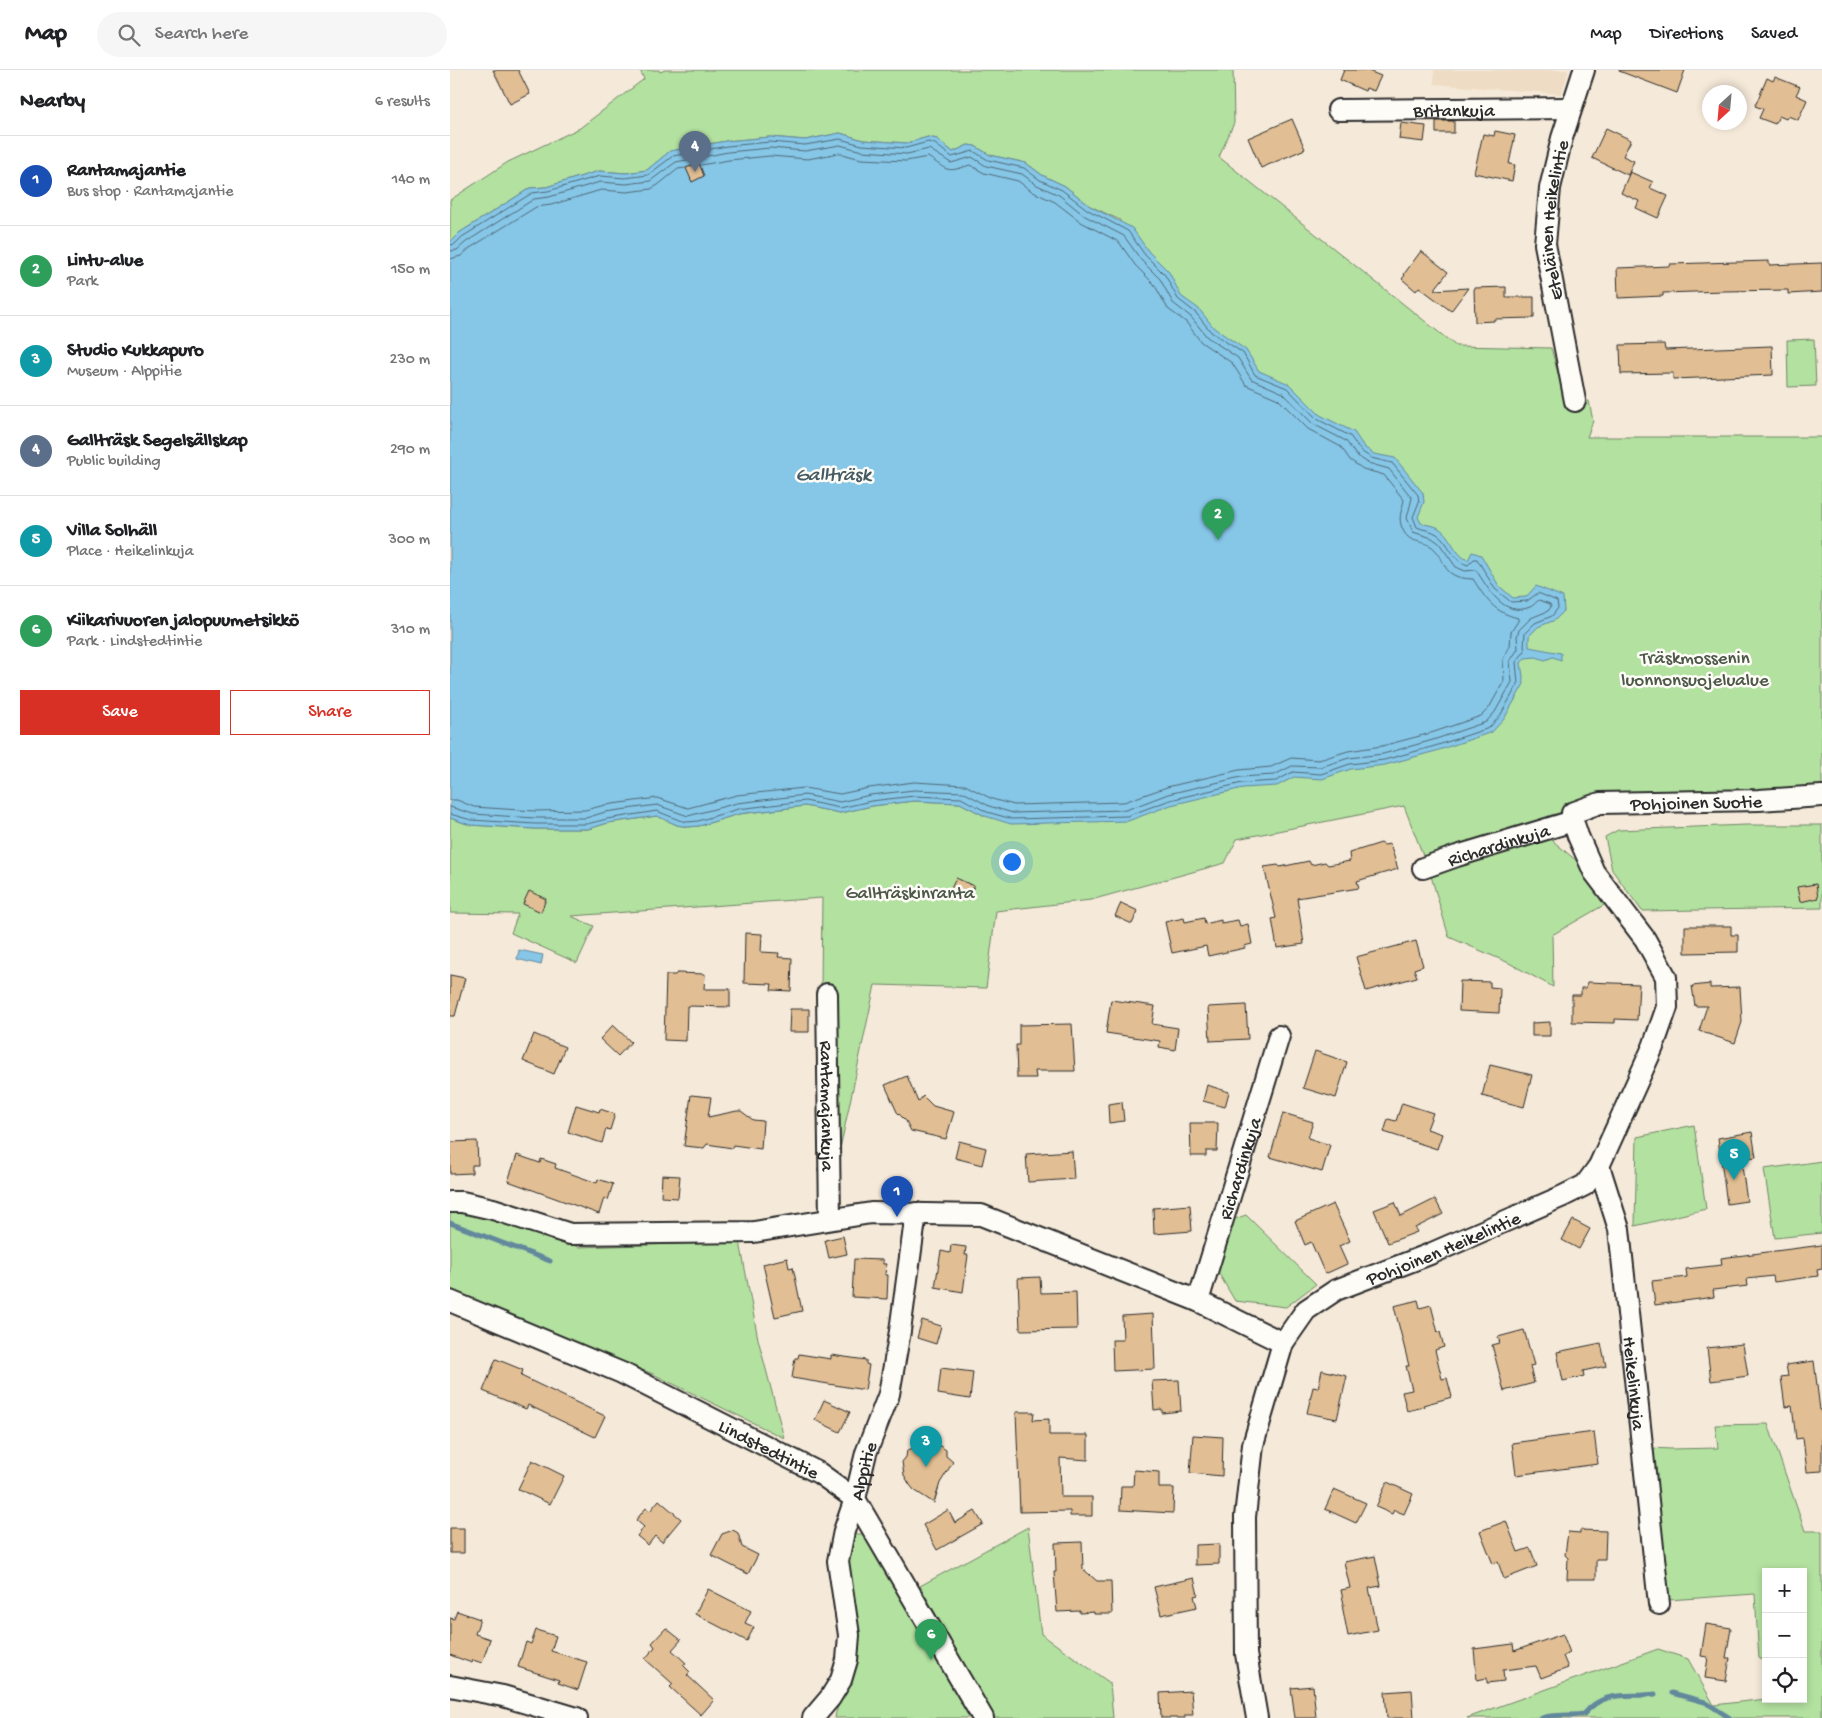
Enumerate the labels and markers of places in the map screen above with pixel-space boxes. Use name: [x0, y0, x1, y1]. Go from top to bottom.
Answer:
pin: 4: [679, 131, 711, 172]
pin: 2: [1202, 499, 1234, 540]
pin: 5: [1718, 1139, 1750, 1180]
pin: 1: [881, 1176, 913, 1217]
pin: 3: [910, 1426, 942, 1467]
pin: 6: [915, 1619, 947, 1660]

